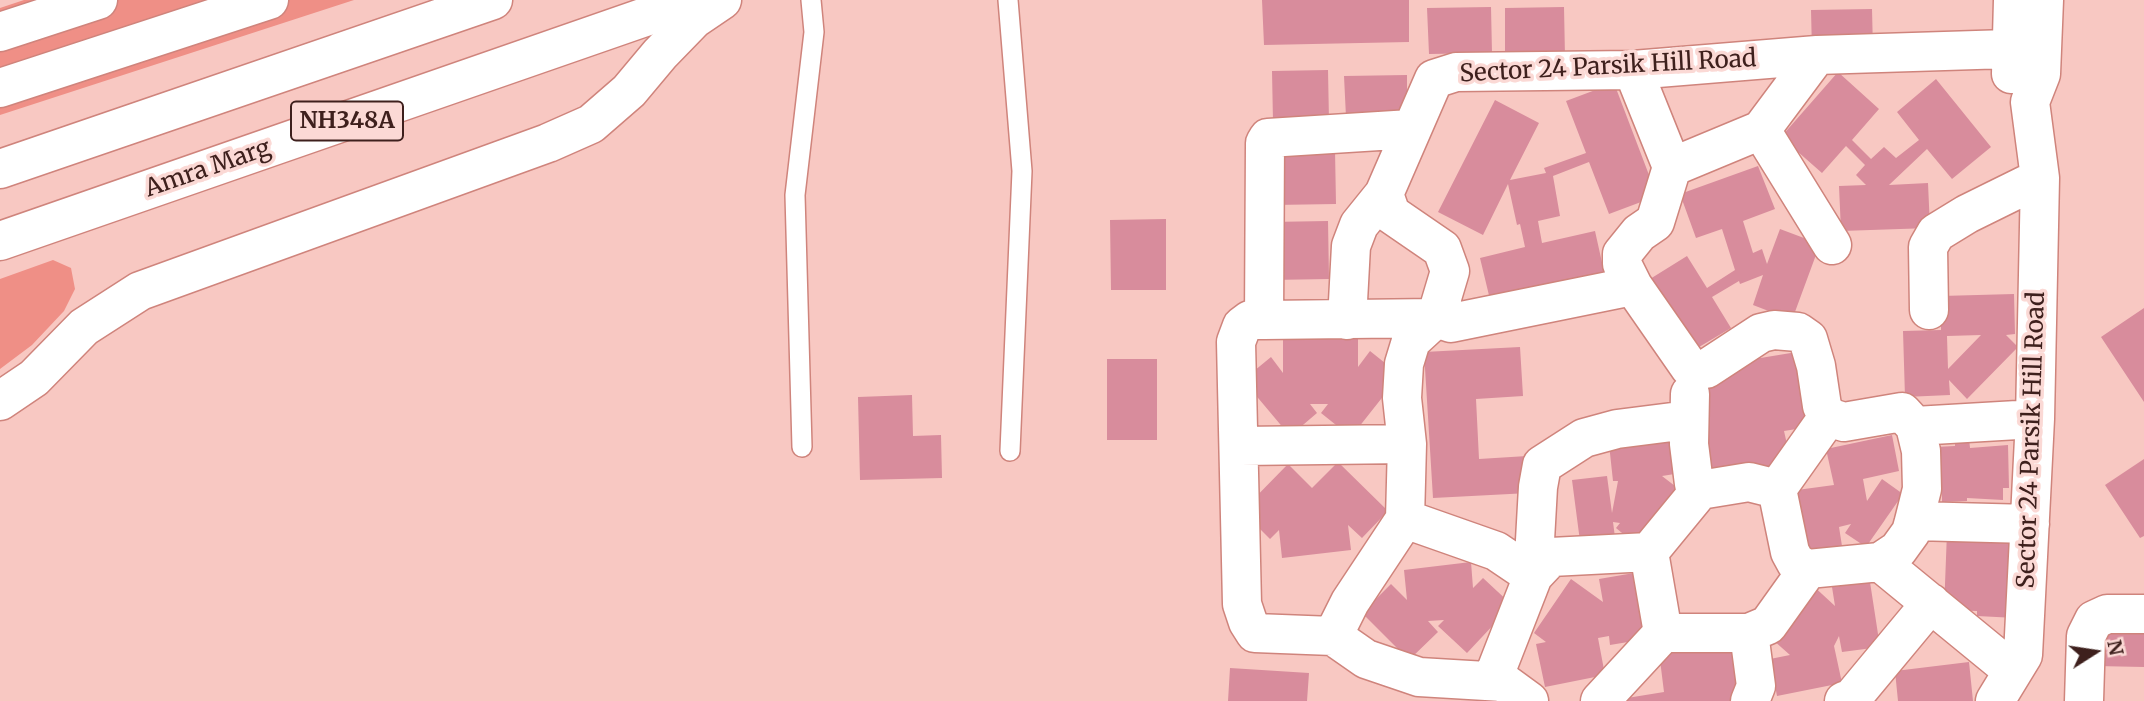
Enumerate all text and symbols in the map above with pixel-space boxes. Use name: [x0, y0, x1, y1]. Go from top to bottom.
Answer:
street label: Sector 24 Parsik Hill Road: [1459, 45, 1757, 89]
road number: NH348A: [291, 102, 403, 140]
street label: Amra Marg: [141, 134, 275, 204]
street label: Sector 24 Parsik Hill Road: [2012, 291, 2052, 589]
north arrow: [2060, 617, 2130, 687]
text: N: [2102, 638, 2129, 657]

